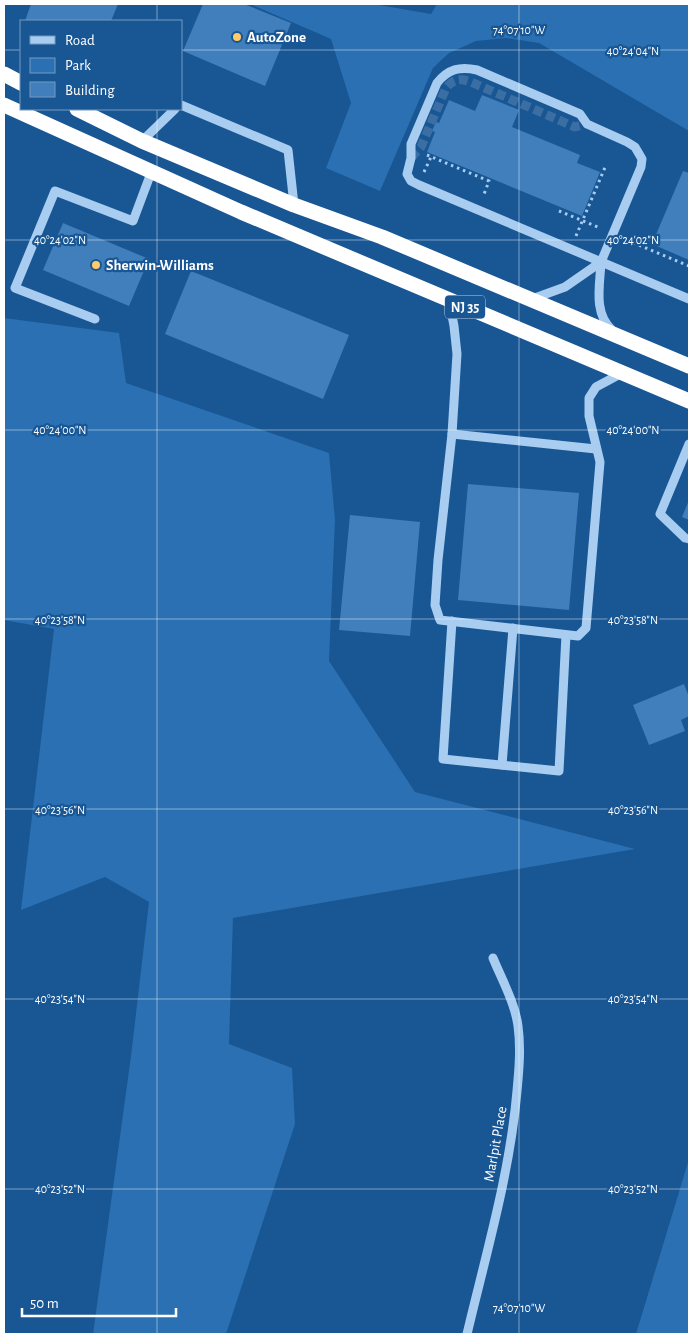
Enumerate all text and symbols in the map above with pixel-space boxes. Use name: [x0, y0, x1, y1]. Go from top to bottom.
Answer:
legend: [20, 20, 182, 110]
text: 74°07'10"W: [493, 24, 545, 36]
place label: AutoZone: [247, 30, 306, 45]
marker: AutoZone: [231, 31, 243, 43]
text: Road: [65, 33, 95, 48]
text: 40°24'04"N: [607, 45, 659, 57]
text: Park: [65, 58, 91, 73]
text: Building: [65, 83, 115, 98]
text: 40°24'02"N: [34, 234, 86, 246]
text: 40°24'02"N: [607, 234, 659, 246]
place label: Sherwin-Williams: [106, 258, 214, 273]
marker: Sherwin-Williams: [90, 259, 102, 271]
road number: NJ 35: [445, 296, 485, 318]
text: 40°24'00"N: [33, 424, 87, 436]
text: 40°24'00"N: [606, 424, 660, 436]
text: 40°23'58"N: [35, 614, 85, 626]
text: 40°23'58"N: [608, 614, 658, 626]
text: 40°23'56"N: [35, 804, 85, 816]
text: 40°23'56"N: [608, 804, 658, 816]
text: 40°23'54"N: [35, 993, 85, 1005]
text: 40°23'54"N: [608, 993, 658, 1005]
street label: Marlpit Place: [481, 1105, 510, 1183]
text: 40°23'52"N: [35, 1183, 85, 1195]
text: 40°23'52"N: [608, 1183, 658, 1195]
scale bar: [22, 1286, 176, 1318]
text: 50 m: [30, 1296, 59, 1311]
text: 74°07'10"W: [493, 1302, 545, 1314]

